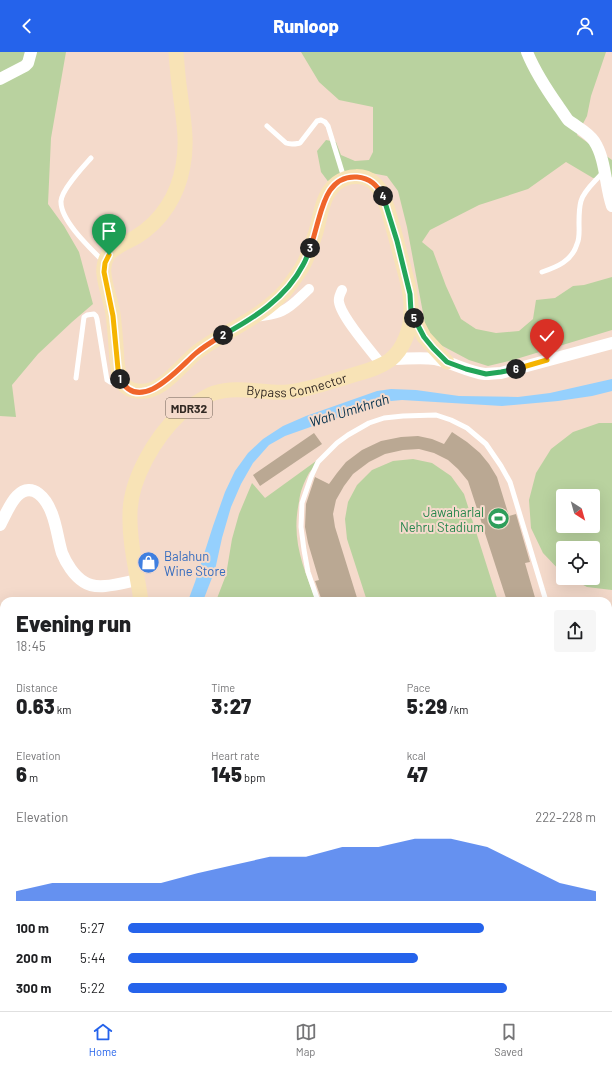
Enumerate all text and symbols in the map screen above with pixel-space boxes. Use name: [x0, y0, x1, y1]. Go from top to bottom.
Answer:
icon: back: [16, 15, 38, 37]
text: Runloop: [273, 15, 339, 37]
icon: person: [574, 15, 596, 37]
pin: 4: [373, 186, 393, 206]
text: 4: [380, 189, 386, 202]
pin: [92, 214, 126, 255]
icon: arrive: [98, 220, 120, 242]
pin: 3: [300, 238, 320, 258]
text: 3: [307, 241, 313, 254]
pin: 5: [404, 308, 424, 328]
text: 5: [411, 311, 417, 324]
pin: [530, 319, 564, 360]
pin: 2: [213, 325, 233, 345]
icon: check: [536, 325, 558, 347]
text: 2: [220, 328, 226, 341]
pin: 6: [506, 359, 526, 379]
text: 6: [513, 362, 519, 375]
pin: 1: [110, 369, 130, 389]
street label: Bypass Connector: [246, 369, 349, 400]
text: 1: [118, 372, 122, 385]
water label: Wah Umkhrah: [307, 390, 391, 430]
road number: MDR32: [166, 398, 212, 418]
north arrow: [556, 489, 600, 533]
map controls: [556, 489, 600, 585]
place label: Jawaharlal Nehru Stadium: [400, 504, 484, 535]
sports icon: Jawaharlal Nehru Stadium: [486, 506, 512, 532]
button: locate: [556, 541, 600, 585]
place label: Balahun Wine Store: [164, 548, 226, 579]
shop icon: Balahun Wine Store: [136, 550, 162, 576]
text: Evening run: [16, 610, 131, 636]
button: share: [554, 610, 596, 652]
text: 18:45: [16, 638, 46, 654]
text: Distance: [16, 681, 58, 694]
text: Time: [211, 681, 235, 694]
text: Pace: [407, 681, 430, 694]
text: 0.63: [16, 694, 55, 718]
text: 3:27: [211, 694, 251, 718]
text: 5:29: [407, 694, 447, 718]
text: km: [55, 703, 71, 716]
text: /km: [447, 703, 468, 716]
text: Elevation: [16, 749, 60, 762]
text: Heart rate: [211, 749, 260, 762]
text: kcal: [407, 749, 426, 762]
text: 6: [16, 762, 27, 786]
text: 145: [211, 762, 242, 786]
text: 47: [407, 762, 427, 786]
text: m: [27, 771, 38, 784]
text: bpm: [242, 771, 265, 784]
text: Elevation: [16, 809, 68, 825]
text: 222–228 m: [535, 809, 596, 825]
text: 100 m: [16, 920, 49, 936]
text: 5:27: [80, 920, 104, 936]
text: 200 m: [16, 950, 52, 966]
text: 5:44: [80, 950, 105, 966]
text: 300 m: [16, 980, 51, 996]
text: 5:22: [80, 980, 105, 996]
tab: Home: [89, 1021, 117, 1058]
tab: Map: [295, 1021, 317, 1058]
tab: Saved: [494, 1021, 523, 1058]

